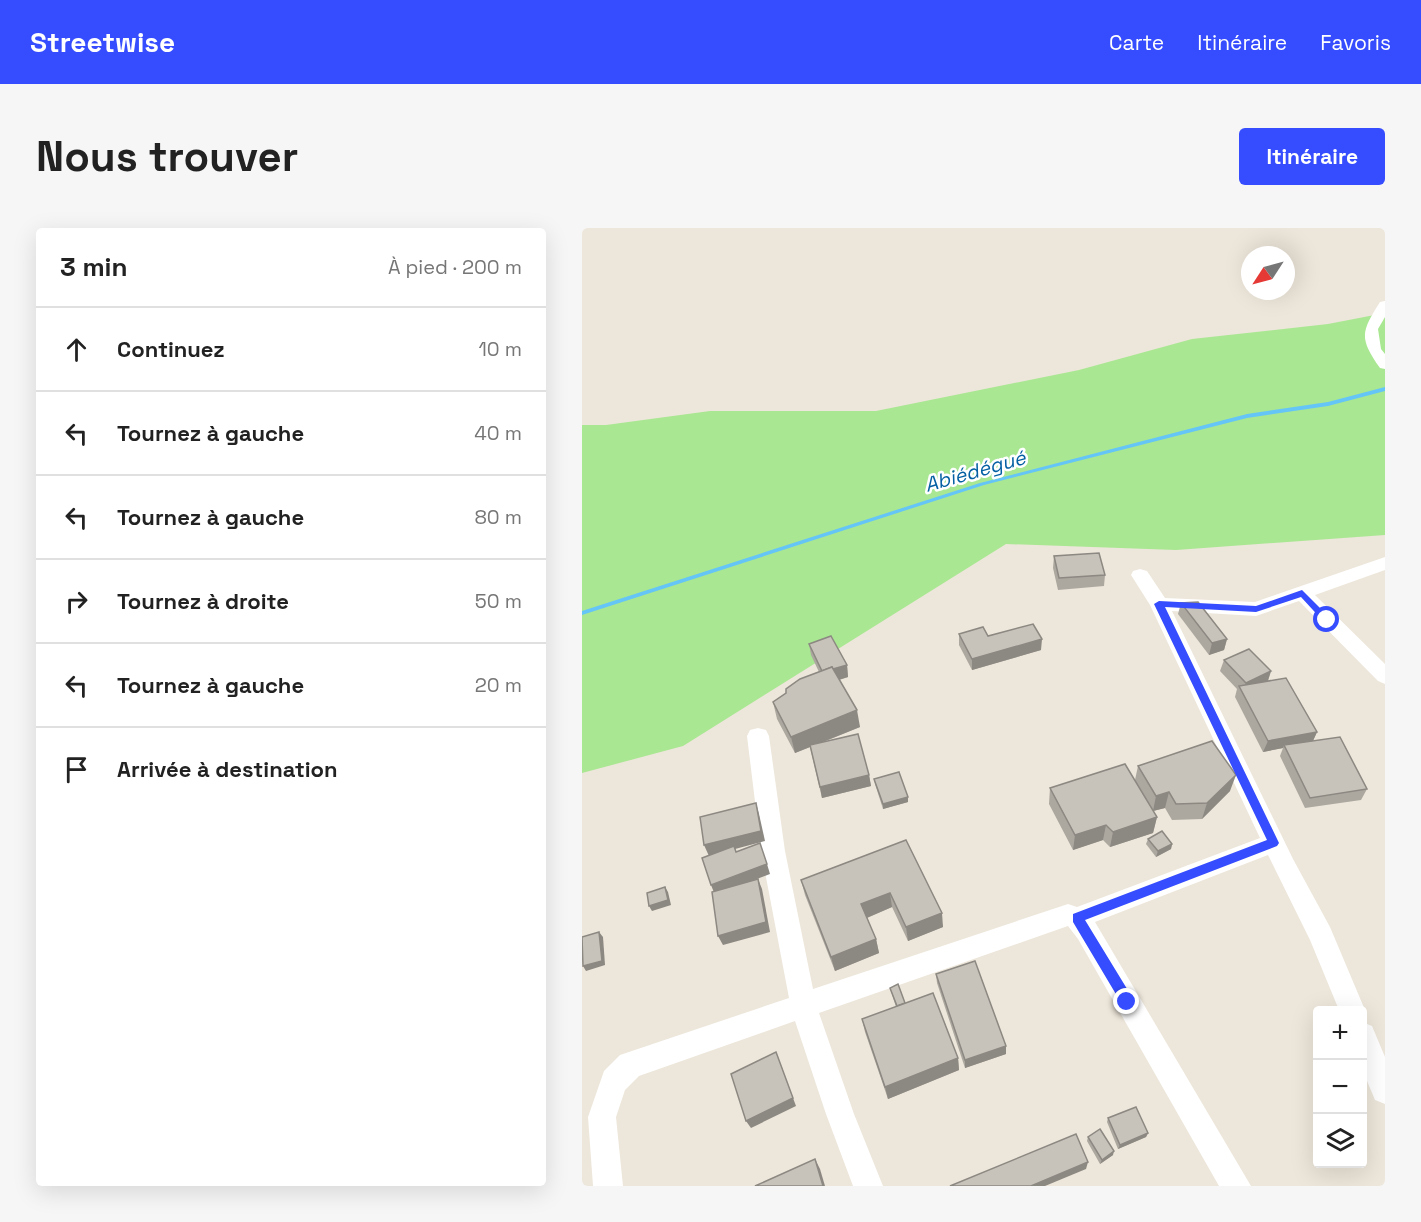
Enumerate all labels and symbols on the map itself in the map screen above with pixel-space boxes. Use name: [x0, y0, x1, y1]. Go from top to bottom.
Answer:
north arrow: [1241, 246, 1295, 300]
water label: Abiédégué: [921, 444, 1030, 498]
route start: [1313, 606, 1339, 632]
route end: [1113, 988, 1139, 1014]

